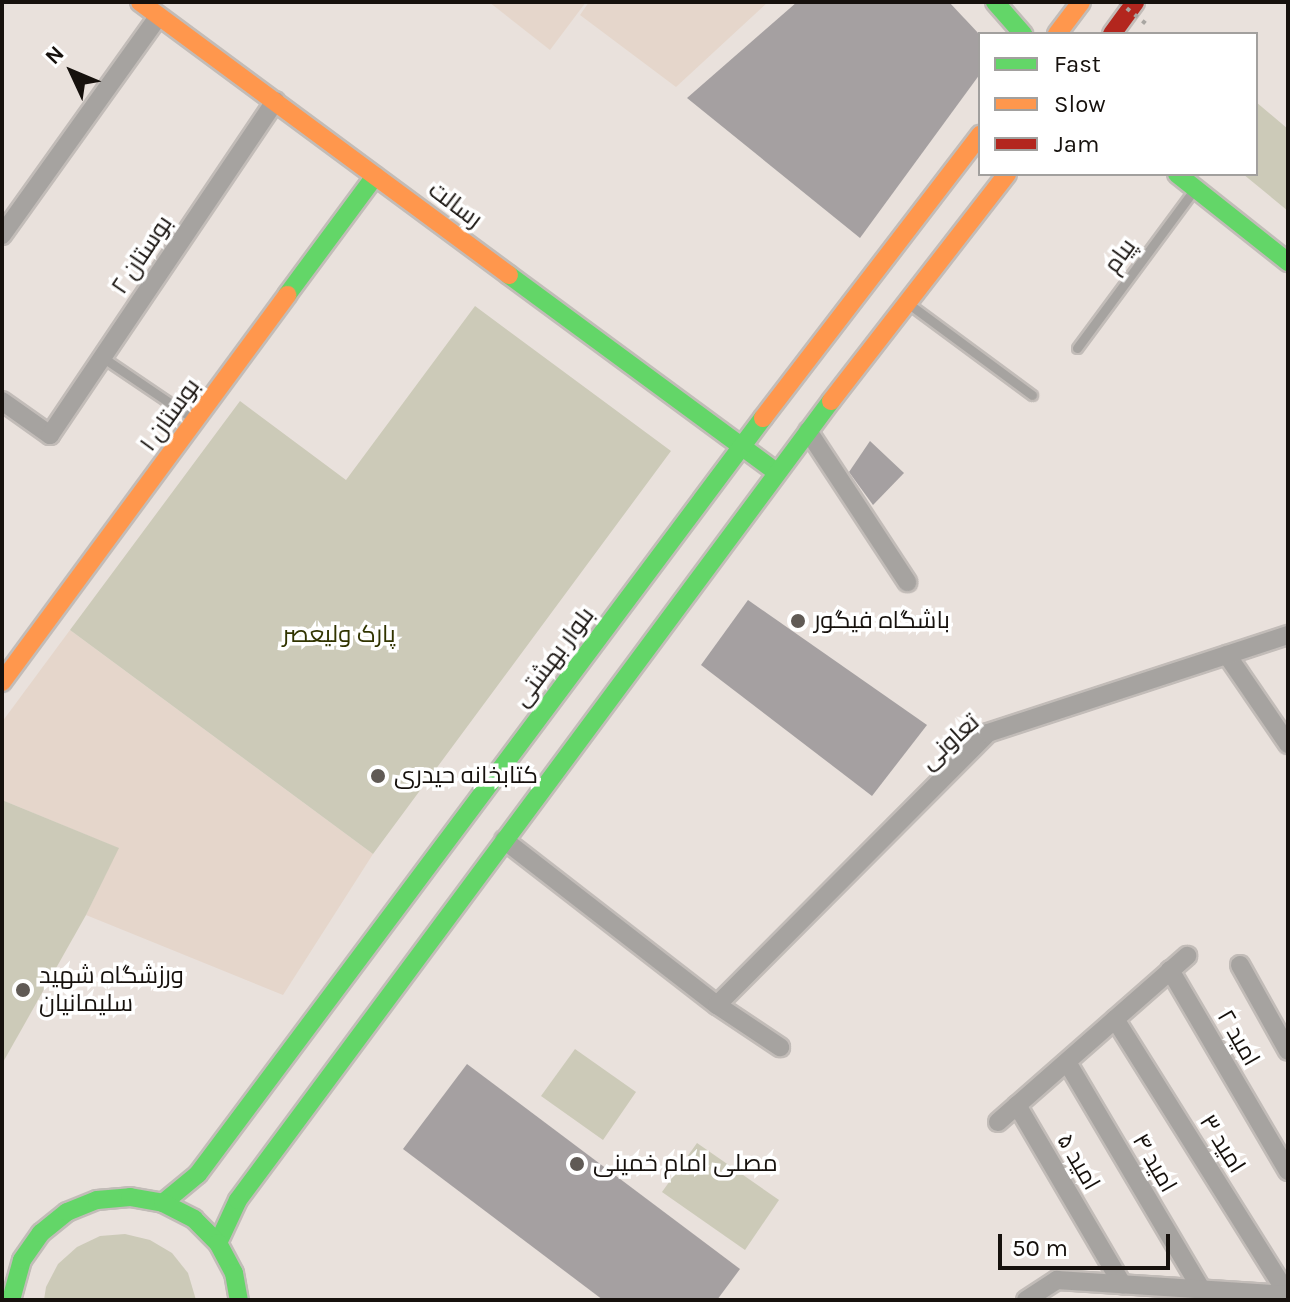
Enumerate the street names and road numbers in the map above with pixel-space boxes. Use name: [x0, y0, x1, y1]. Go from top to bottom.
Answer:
street label: رسالت: [423, 176, 487, 234]
street label: بوستان ۲: [105, 210, 179, 300]
street label: پیام: [1098, 233, 1142, 279]
street label: بوستان ۱: [134, 373, 206, 457]
street label: بلوار بهشتی: [507, 602, 601, 712]
street label: تعاونی: [915, 708, 985, 776]
street label: امید ۲: [1211, 1005, 1265, 1071]
street label: امید ۳: [1193, 1109, 1251, 1179]
street label: امید ۴: [1126, 1128, 1182, 1198]
street label: امید ۵: [1050, 1129, 1106, 1195]

